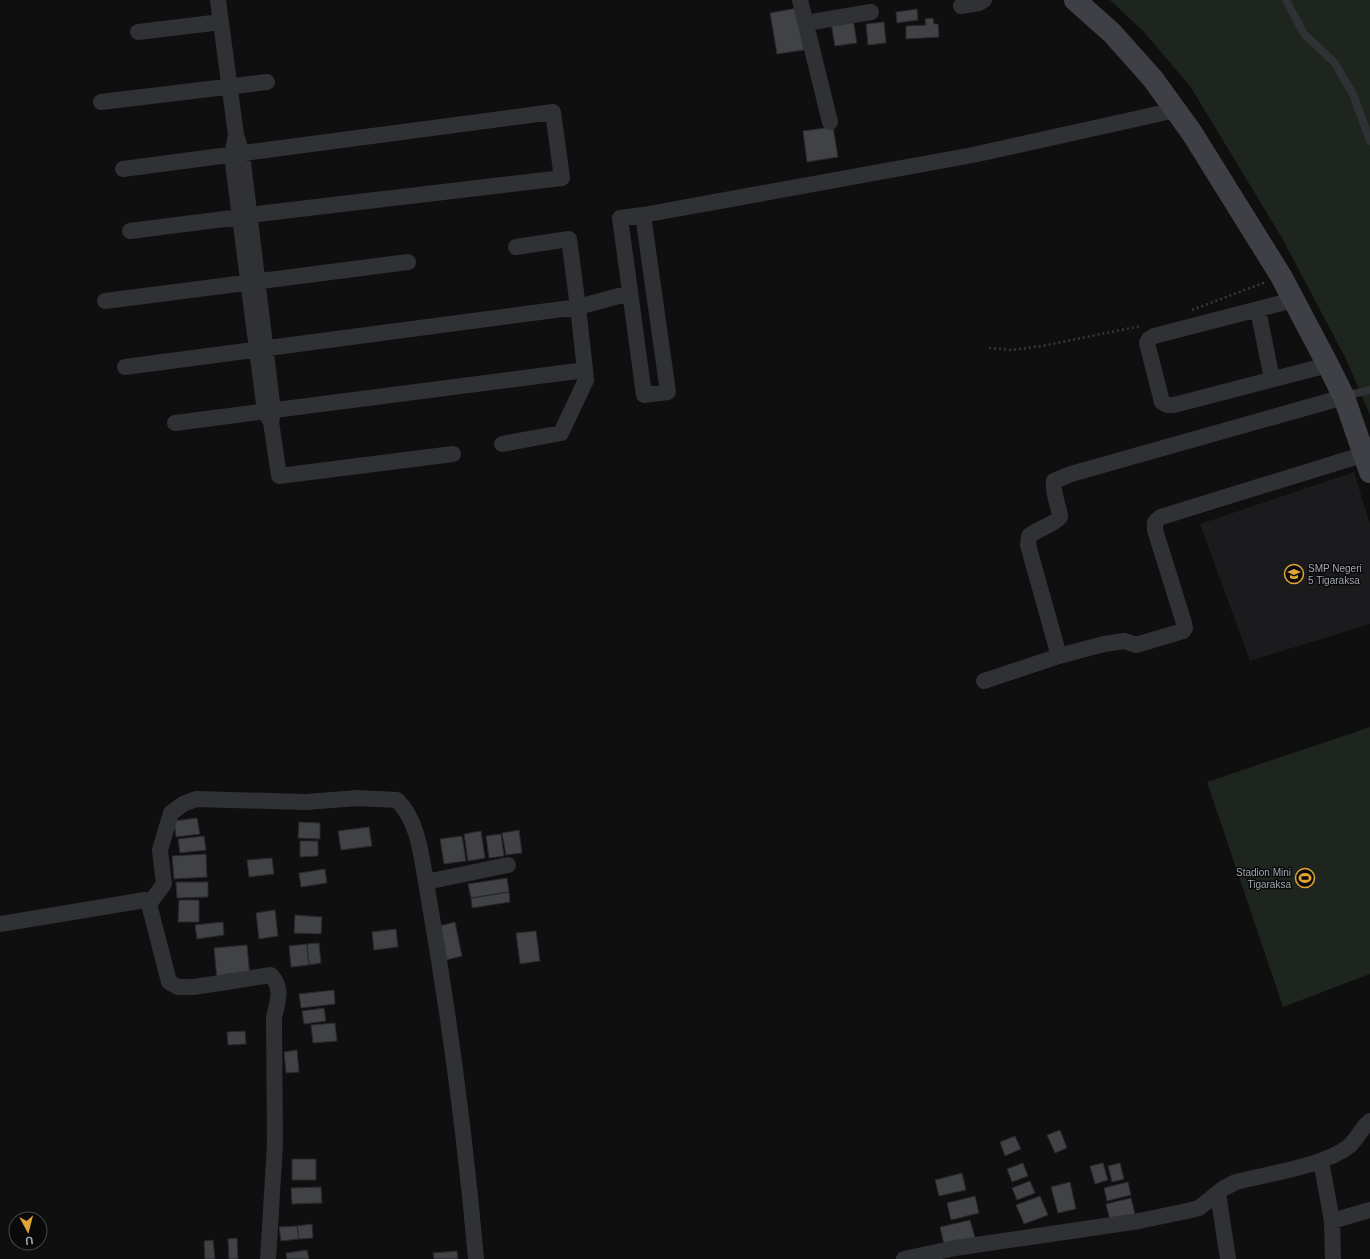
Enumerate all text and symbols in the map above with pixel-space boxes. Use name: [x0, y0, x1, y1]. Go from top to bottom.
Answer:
school or university icon: SMP Negeri 5 Tigaraksa: [1283, 563, 1305, 585]
place label: SMP Negeri 5 Tigaraksa: [1308, 563, 1362, 586]
place label: Stadion Mini Tigaraksa: [1236, 867, 1291, 890]
sports icon: Stadion Mini Tigaraksa: [1294, 867, 1316, 889]
north arrow: [8, 1211, 48, 1251]
text: U: [24, 1234, 34, 1247]

